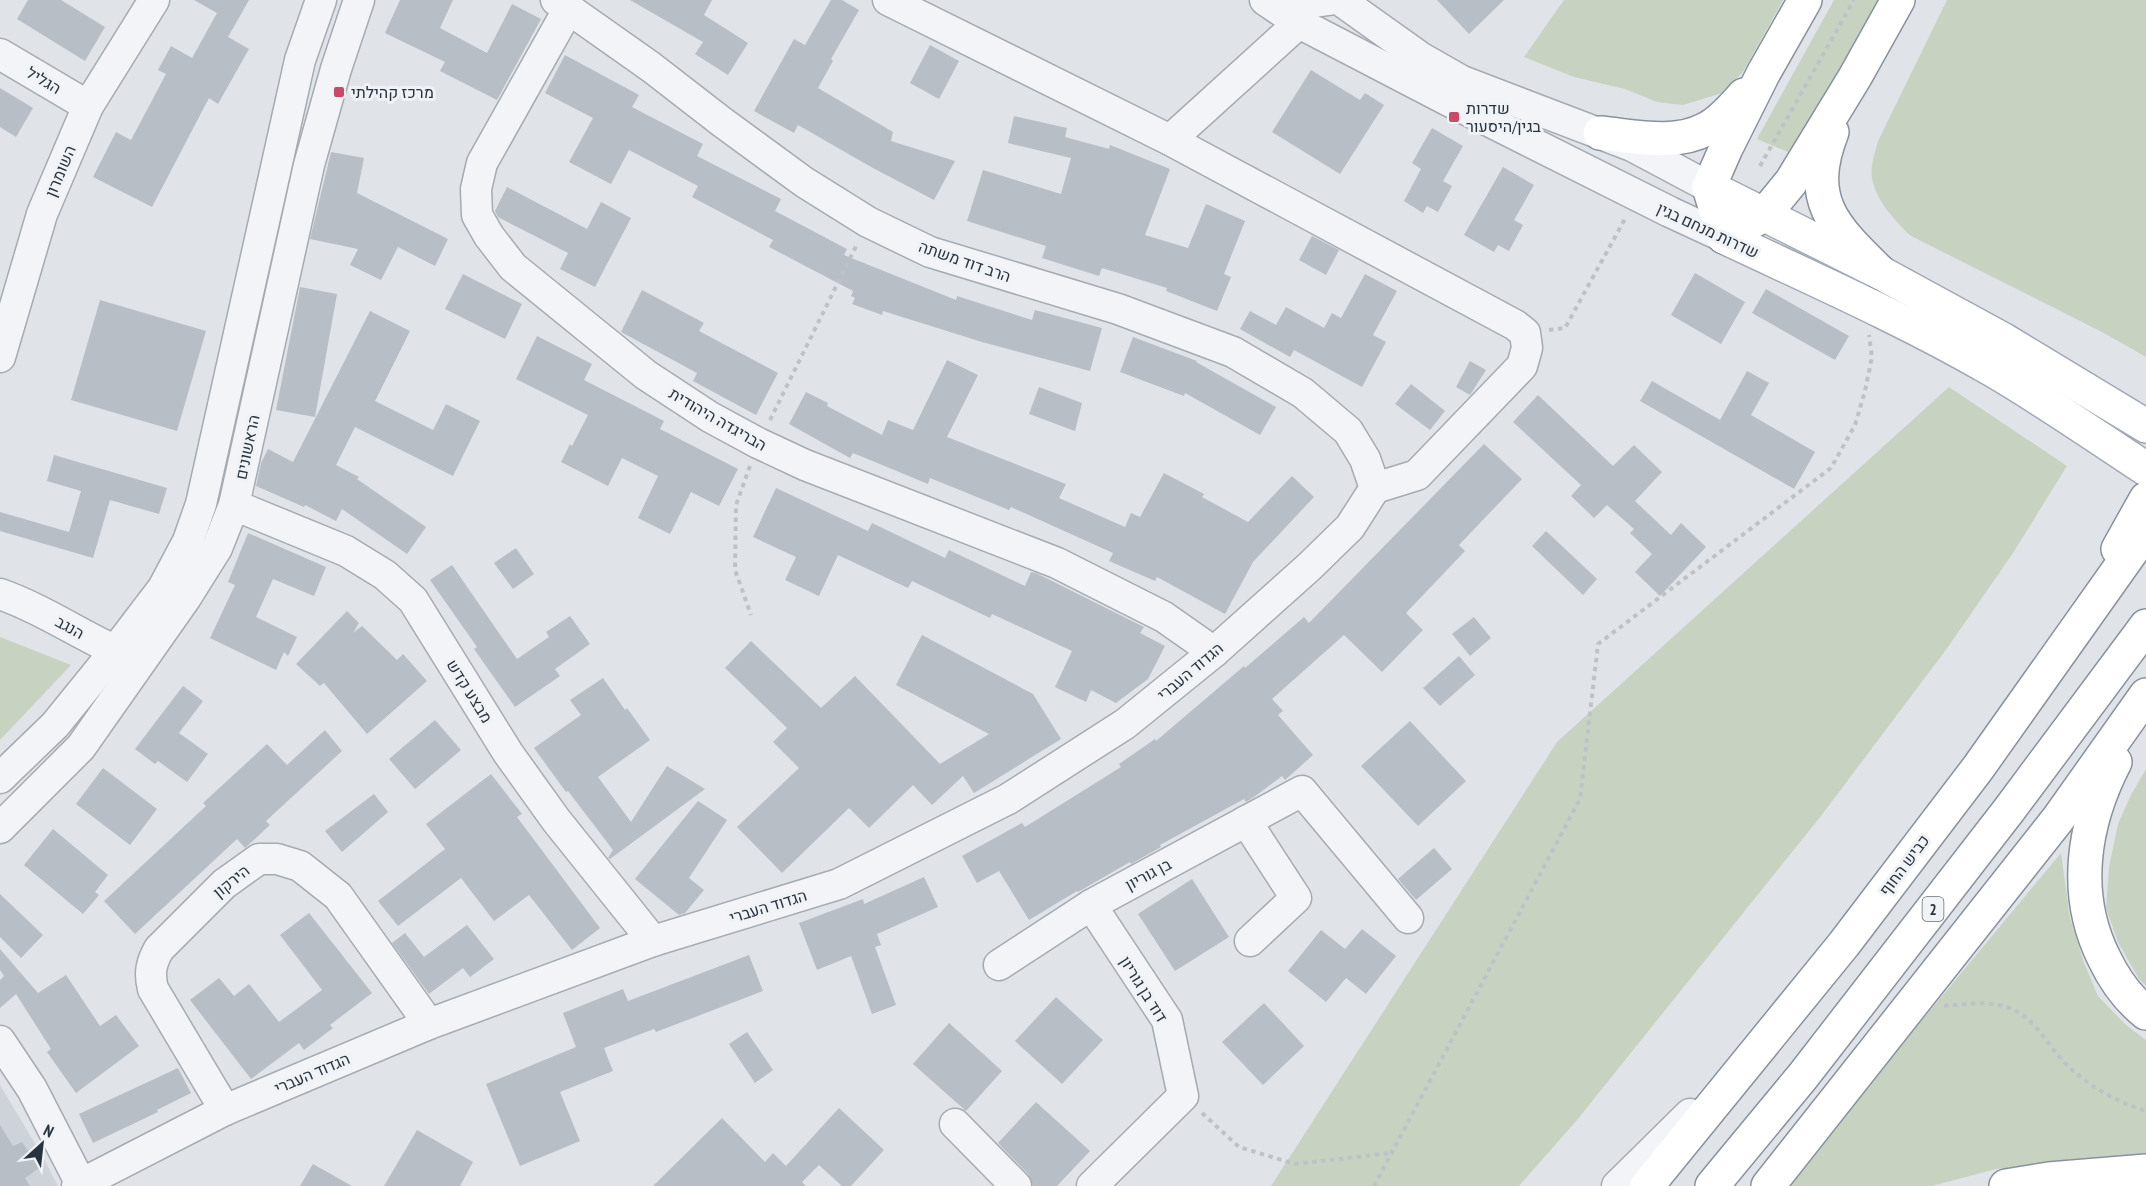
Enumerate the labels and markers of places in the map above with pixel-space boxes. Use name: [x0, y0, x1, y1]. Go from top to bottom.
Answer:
place label: מרכז קהילתי: [351, 82, 434, 102]
marker: מרכז קהילתי: [332, 85, 346, 99]
place label: שדרות בגין/היסעור: [1466, 98, 1542, 136]
marker: שדרות בגין/היסעור: [1447, 110, 1461, 124]

